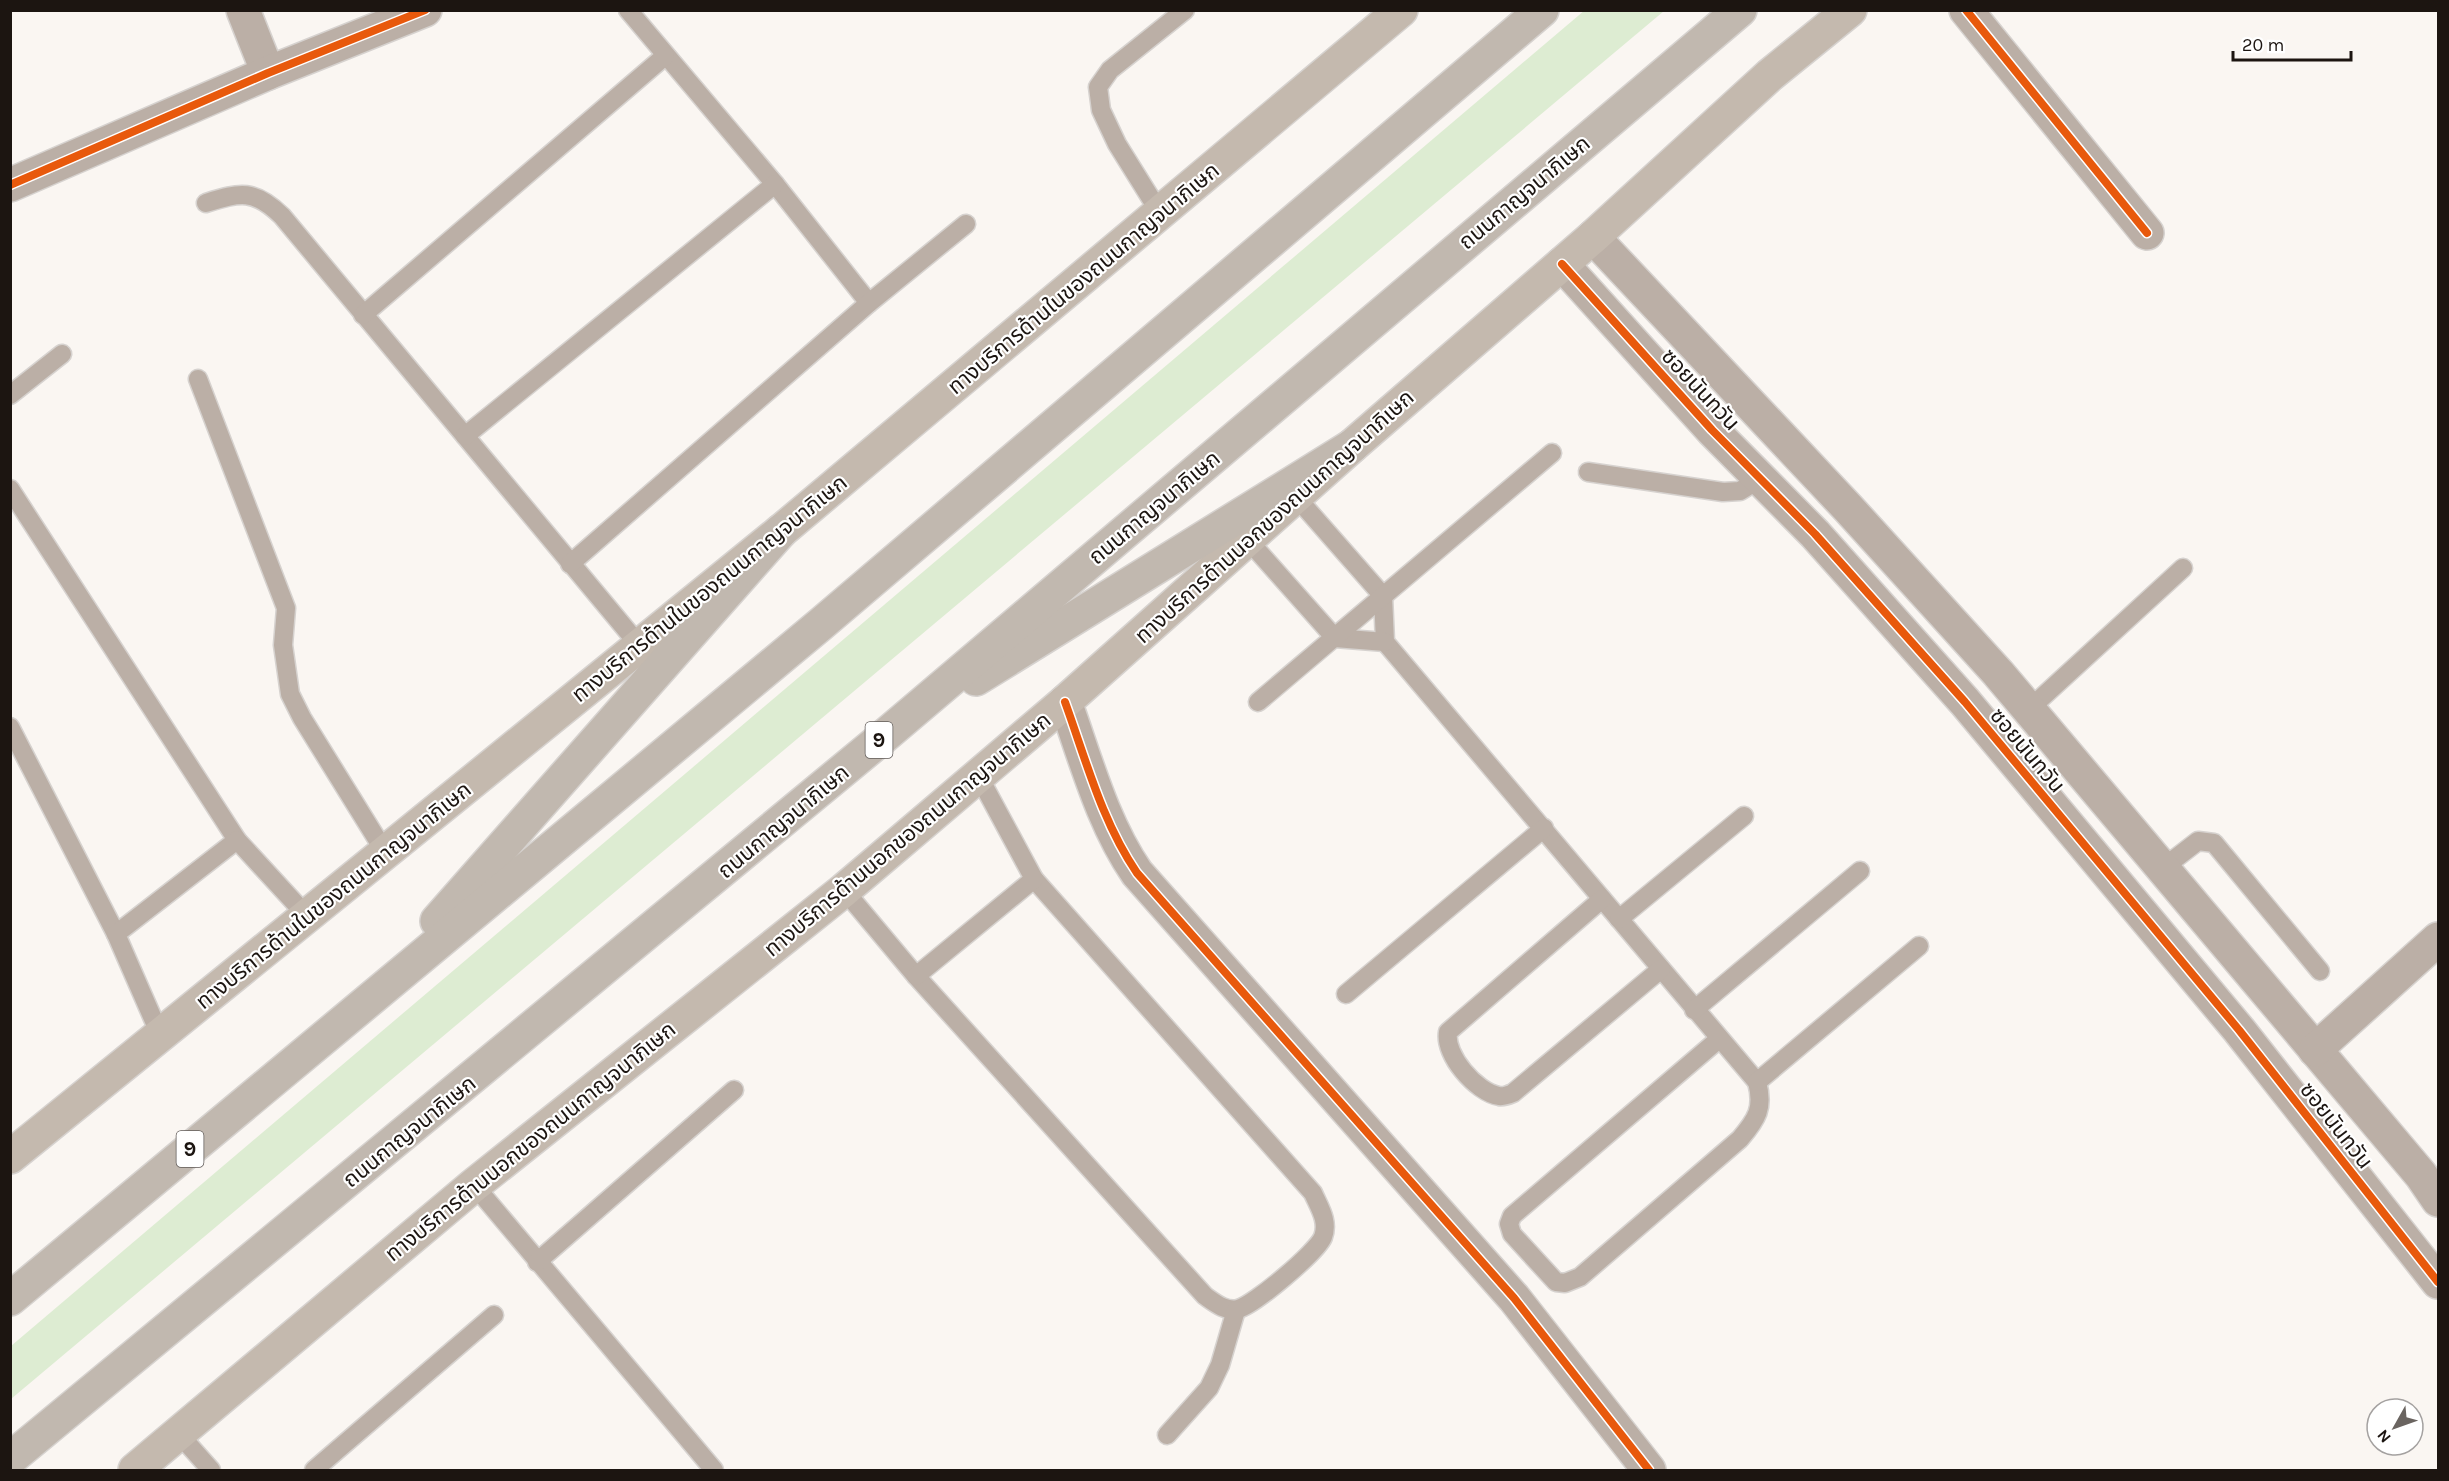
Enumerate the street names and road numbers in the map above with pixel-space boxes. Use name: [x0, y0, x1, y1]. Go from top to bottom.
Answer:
street label: ถนนกาญจนาภิเษก: [1454, 130, 1596, 255]
street label: ทางบริการด้านในของถนนกาญจนาภิเษก: [943, 157, 1225, 400]
street label: ซอยนันทวัน: [1656, 343, 1745, 436]
street label: ทางบริการด้านนอกของถนนกาญจนาภิเษก: [1130, 385, 1419, 649]
street label: ถนนกาญจนาภิเษก: [1084, 445, 1226, 570]
street label: ทางบริการด้านในของถนนกาญจนาภิเษก: [567, 470, 852, 708]
street label: ซอยนันทวัน: [1984, 703, 2070, 798]
street label: ทางบริการด้านนอกของถนนกาญจนาภิเษก: [759, 707, 1056, 962]
road number: 9: [866, 722, 892, 758]
street label: ถนนกาญจนาภิเษก: [713, 759, 855, 884]
street label: ทางบริการด้านในของถนนกาญจนาภิเษก: [191, 777, 476, 1015]
street label: ทางบริการด้านนอกของถนนกาญจนาภิเษก: [380, 1016, 681, 1267]
street label: ถนนกาญจนาภิเษก: [338, 1070, 481, 1193]
street label: ซอยนันทวัน: [2294, 1077, 2378, 1174]
road number: 9: [176, 1131, 204, 1167]

